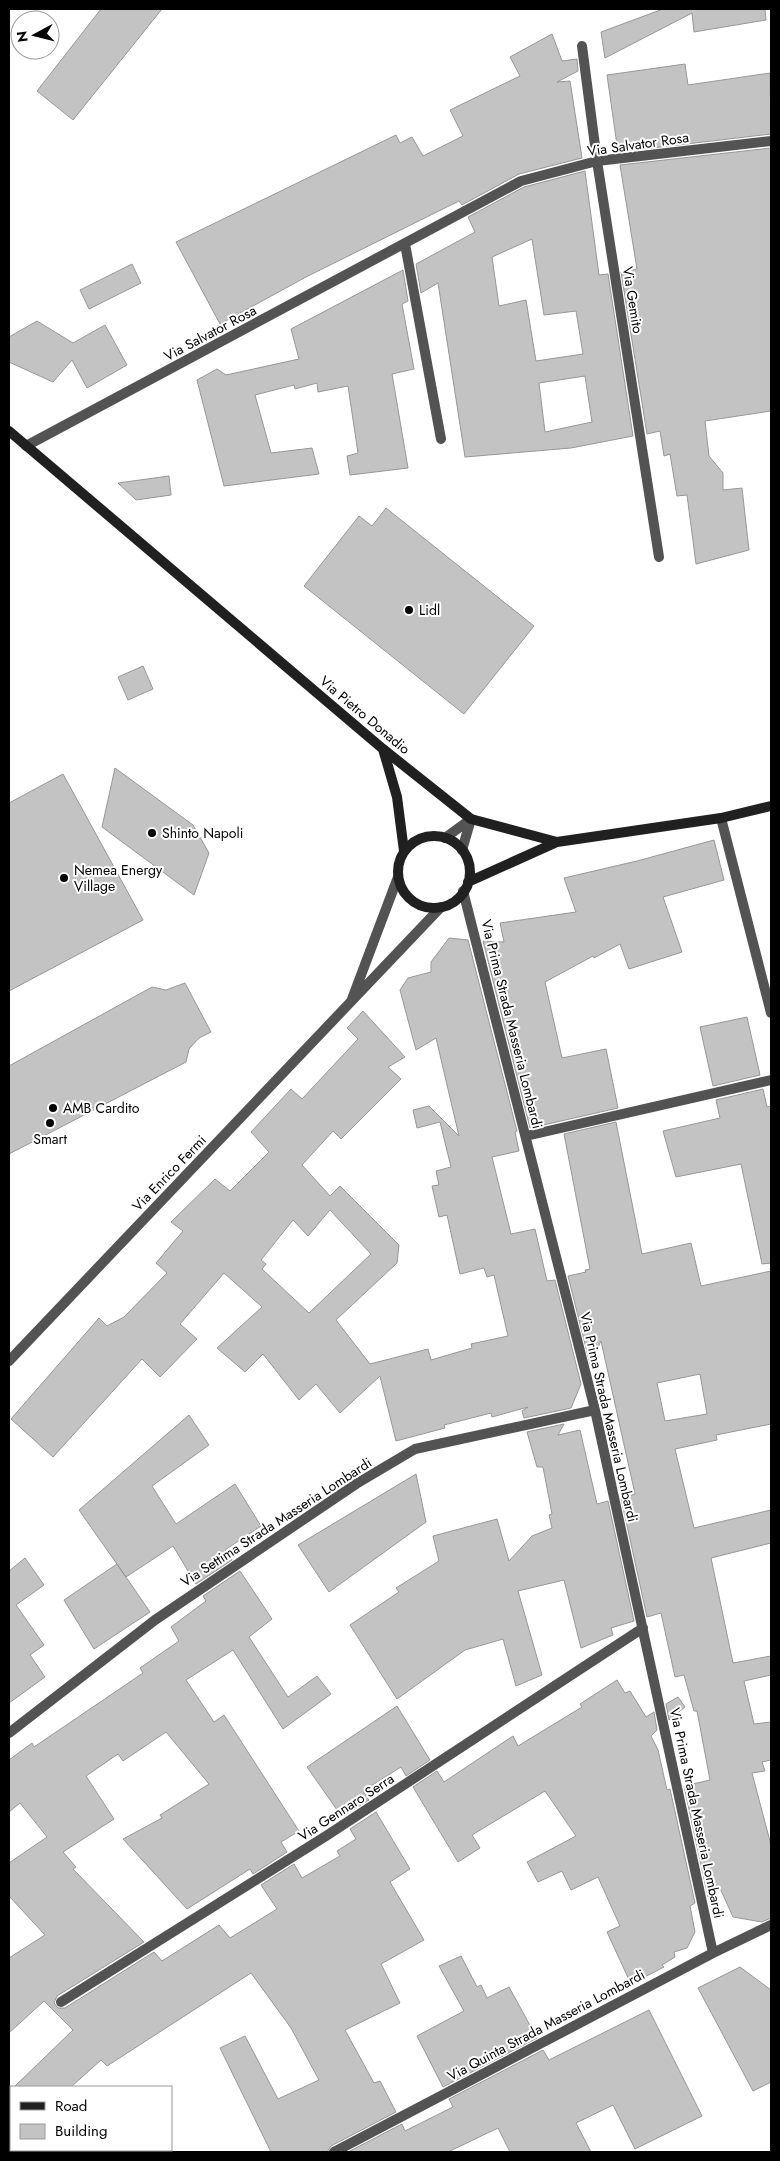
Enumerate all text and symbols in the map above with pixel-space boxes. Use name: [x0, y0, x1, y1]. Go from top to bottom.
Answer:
north arrow: [10, 10, 60, 60]
text: N: [11, 30, 33, 43]
street label: Via Salvator Rosa: [586, 127, 690, 161]
street label: Via Gemito: [618, 265, 648, 335]
street label: Via Salvator Rosa: [160, 300, 260, 366]
place label: Lidl: [419, 600, 440, 620]
marker: Lidl: [403, 604, 415, 616]
street label: Via Pietro Donadio: [315, 671, 415, 759]
place label: Shinto Napoli: [162, 823, 243, 843]
marker: Shinto Napoli: [146, 827, 158, 839]
place label: Nemea Energy Village: [74, 860, 163, 896]
marker: Nemea Energy Village: [58, 872, 70, 884]
street label: Via Prima Strada Masseria Lombardi: [476, 917, 548, 1131]
place label: AMB Cardito: [63, 1098, 140, 1118]
marker: AMB Cardito: [47, 1102, 59, 1114]
marker: Smart: [44, 1117, 56, 1129]
place label: Smart: [33, 1129, 67, 1149]
street label: Via Enrico Fermi: [127, 1130, 211, 1216]
street label: Via Prima Strada Masseria Lombardi: [575, 1310, 643, 1524]
street label: Via Settima Strada Masseria Lombardi: [176, 1453, 376, 1591]
street label: Via Prima Strada Masseria Lombardi: [665, 1706, 729, 1920]
street label: Via Gennaro Serra: [294, 1768, 398, 1846]
street label: Via Quinta Strada Masseria Lombardi: [444, 1964, 648, 2086]
legend: [10, 2086, 172, 2151]
text: Road: [55, 2095, 87, 2117]
text: Building: [55, 2120, 107, 2142]

